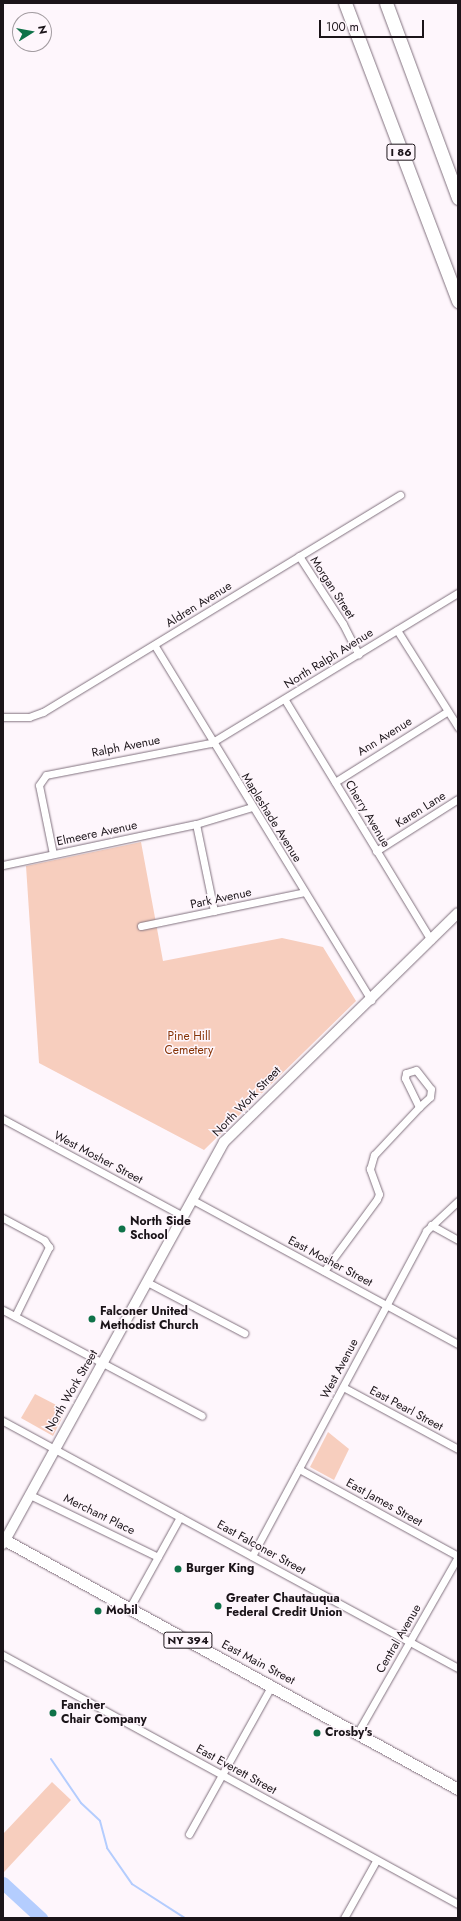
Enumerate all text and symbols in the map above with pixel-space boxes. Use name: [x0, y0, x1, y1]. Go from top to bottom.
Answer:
north arrow: [12, 12, 52, 52]
scale bar: [321, 12, 426, 38]
text: 100 m: [326, 18, 359, 36]
text: N: [34, 24, 51, 36]
road number: I 86: [386, 143, 416, 161]
street label: Morgan Street: [307, 554, 357, 622]
street label: Aldren Avenue: [163, 579, 235, 631]
street label: North Ralph Avenue: [282, 626, 376, 692]
street label: Ann Avenue: [355, 715, 415, 759]
street label: Ralph Avenue: [91, 733, 161, 761]
street label: Mapleshade Avenue: [238, 771, 304, 865]
street label: Cherry Avenue: [341, 778, 393, 850]
street label: Karen Lane: [393, 789, 449, 831]
street label: Elmeere Avenue: [55, 818, 139, 850]
street label: Park Avenue: [189, 885, 253, 913]
park label: Pine Hill Cemetery: [165, 1030, 213, 1058]
street label: North Work Street: [210, 1064, 284, 1140]
street label: West Mosher Street: [51, 1129, 145, 1187]
place label: North Side School: [130, 1215, 191, 1243]
marker: North Side School: [117, 1224, 127, 1234]
street label: East Mosher Street: [285, 1234, 375, 1290]
place label: Falconer United Methodist Church: [100, 1305, 199, 1333]
marker: Falconer United Methodist Church: [87, 1314, 97, 1324]
street label: West Avenue: [318, 1337, 362, 1401]
street label: North Work Street: [43, 1348, 101, 1434]
street label: East Pearl Street: [367, 1384, 445, 1434]
street label: East James Street: [343, 1476, 425, 1530]
street label: Merchant Place: [61, 1492, 137, 1538]
street label: East Falconer Street: [214, 1518, 308, 1578]
place label: Burger King: [186, 1562, 254, 1576]
marker: Burger King: [173, 1564, 183, 1574]
place label: Greater Chautauqua Federal Credit Union: [226, 1592, 342, 1620]
marker: Greater Chautauqua Federal Credit Union: [213, 1601, 223, 1611]
street label: Central Avenue: [373, 1602, 425, 1676]
place label: Mobil: [106, 1604, 138, 1618]
marker: Mobil: [93, 1606, 103, 1616]
road number: NY 394: [163, 1631, 213, 1649]
street label: East Main Street: [219, 1638, 297, 1688]
place label: Fancher Chair Company: [61, 1699, 147, 1727]
marker: Fancher Chair Company: [48, 1708, 58, 1718]
place label: Crosby's: [325, 1726, 372, 1740]
marker: Crosby's: [312, 1728, 322, 1738]
street label: East Everett Street: [193, 1742, 279, 1798]

